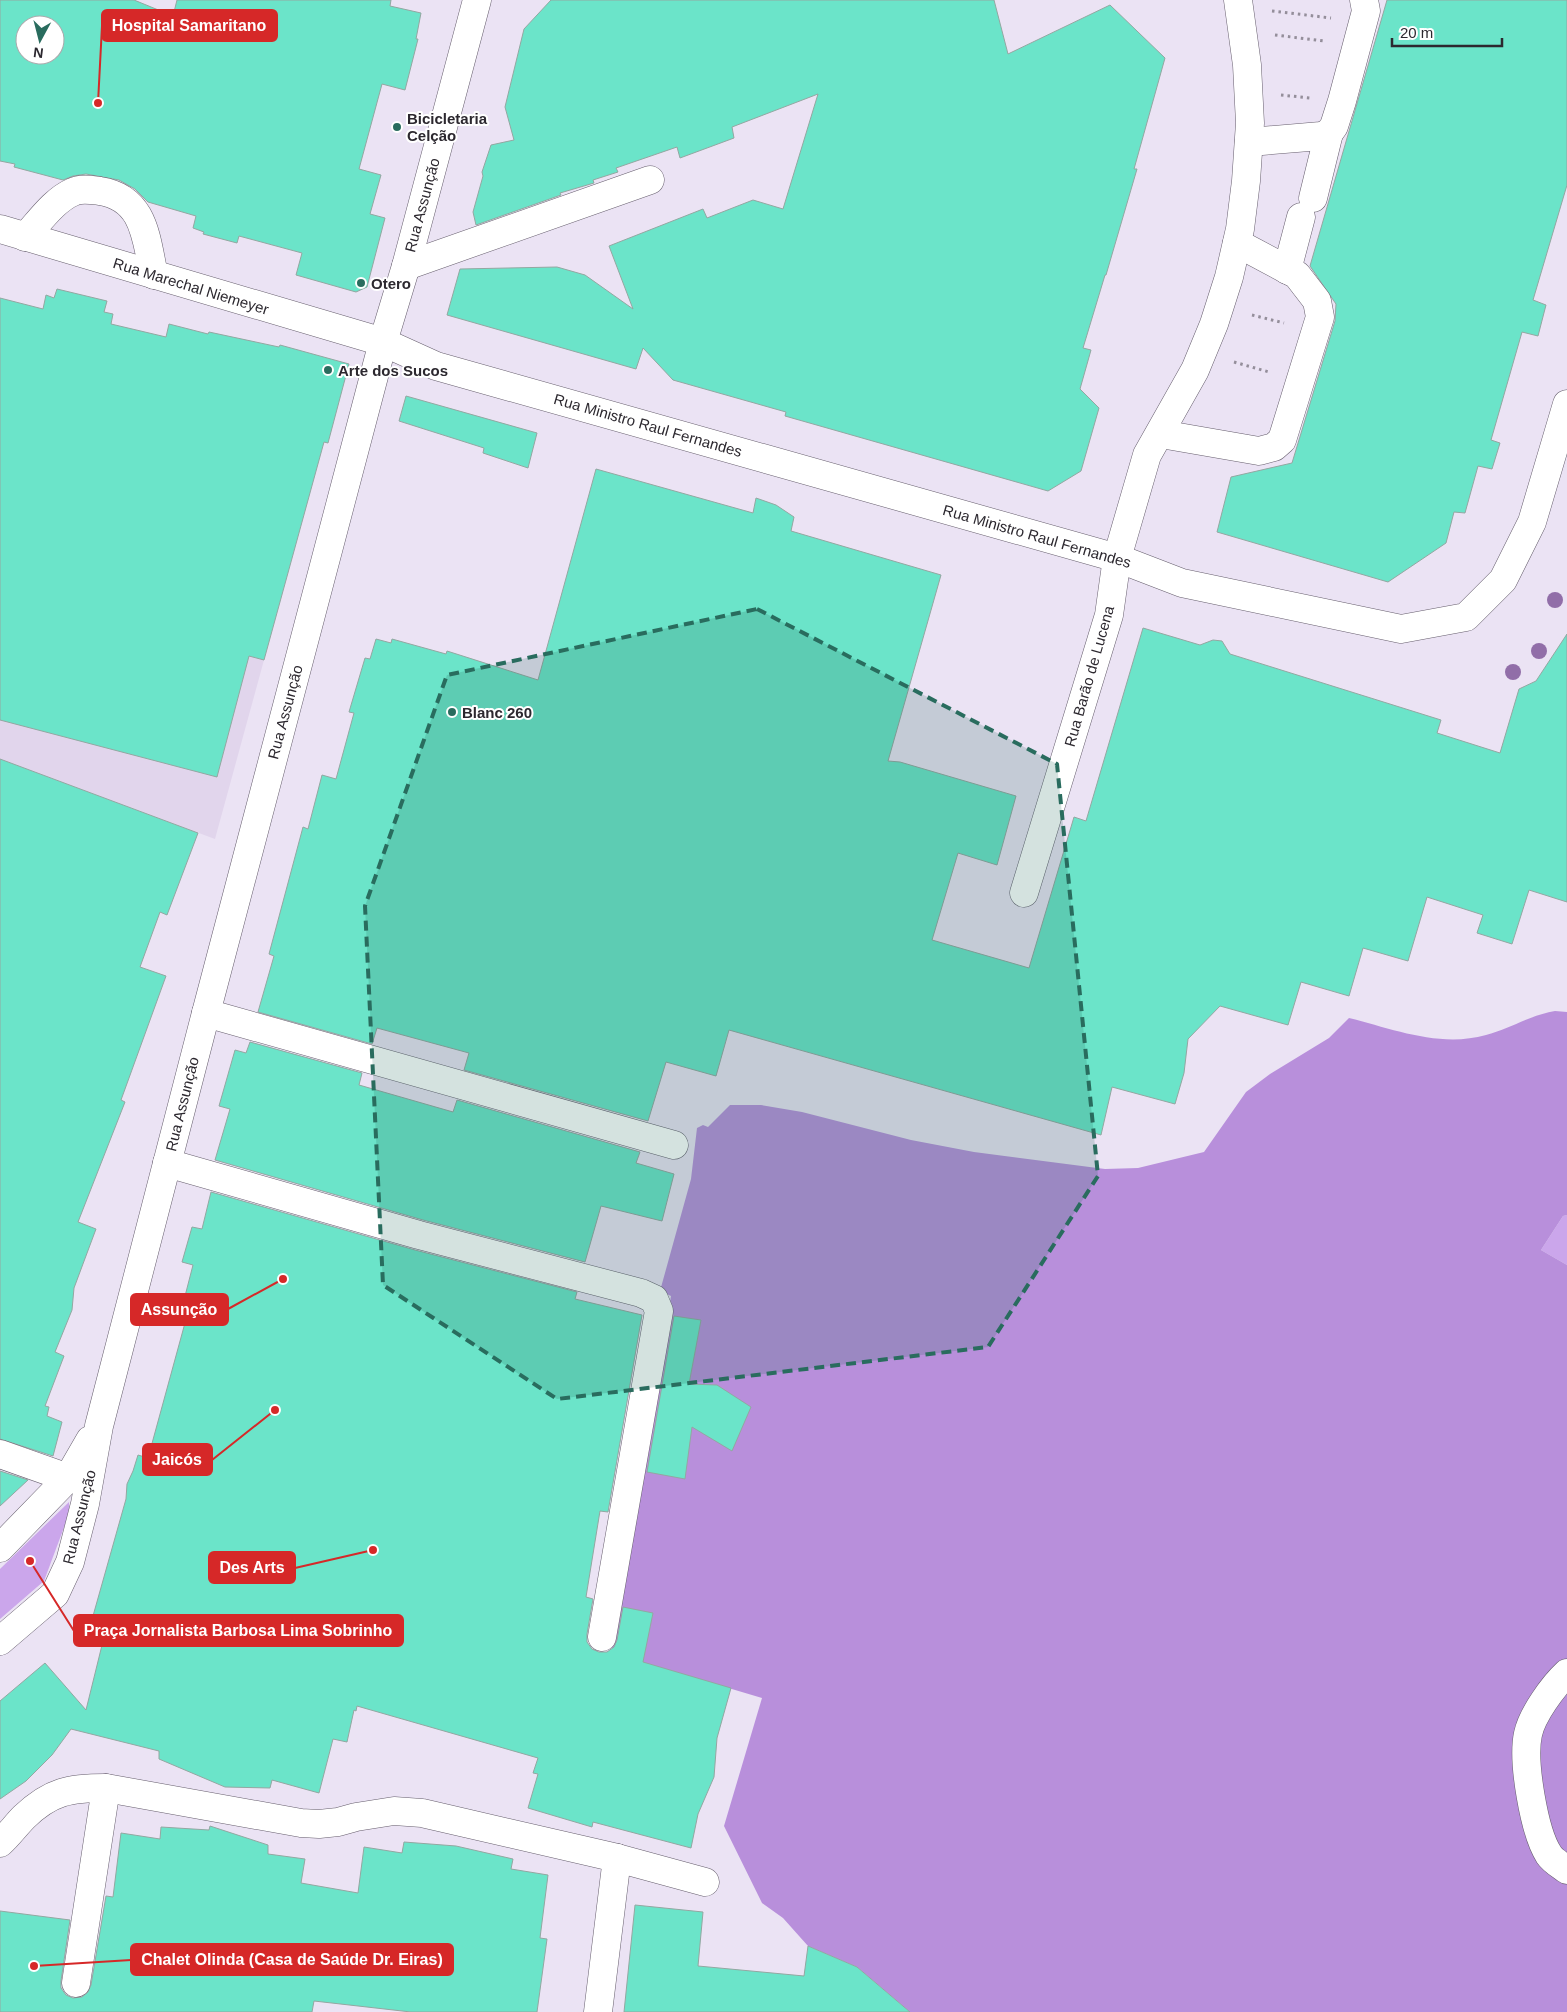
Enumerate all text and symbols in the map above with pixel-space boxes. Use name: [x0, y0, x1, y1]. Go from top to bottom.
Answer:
callout: Hospital Samaritano: [102, 10, 277, 41]
north arrow: [15, 15, 65, 65]
scale bar: [1392, 15, 1502, 47]
text: Hospital Samaritano: [112, 17, 267, 34]
text: 20 m: [1400, 24, 1433, 41]
text: N: [32, 44, 44, 61]
place label: Bicicletaria Celção: [407, 110, 488, 144]
marker: Bicicletaria Celção: [391, 121, 403, 133]
street label: Rua Assunção: [401, 156, 443, 254]
street label: Rua Marechal Niemeyer: [111, 254, 271, 318]
place label: Otero: [371, 275, 411, 292]
marker: Otero: [355, 277, 367, 289]
place label: Arte dos Sucos: [338, 362, 448, 379]
marker: Arte dos Sucos: [322, 364, 334, 376]
street label: Rua Ministro Raul Fernandes: [552, 390, 744, 460]
street label: Rua Ministro Raul Fernandes: [941, 501, 1133, 571]
street label: Rua Barão de Lucena: [1061, 603, 1117, 748]
street label: Rua Assunção: [264, 663, 306, 761]
place label: Blanc 260: [462, 704, 532, 721]
marker: Blanc 260: [446, 706, 458, 718]
street label: Rua Assunção: [162, 1055, 202, 1153]
callout: Assunção: [131, 1294, 228, 1325]
text: Assunção: [141, 1301, 217, 1318]
callout: Jaicós: [143, 1444, 212, 1475]
text: Jaicós: [152, 1451, 202, 1468]
street label: Rua Assunção: [59, 1468, 99, 1566]
callout: Des Arts: [209, 1552, 295, 1583]
text: Des Arts: [219, 1559, 285, 1576]
callout: Praça Jornalista Barbosa Lima Sobrinho: [74, 1615, 403, 1646]
text: Praça Jornalista Barbosa Lima Sobrinho: [84, 1622, 392, 1639]
callout: Chalet Olinda (Casa de Saúde Dr. Eiras): [131, 1944, 453, 1975]
text: Chalet Olinda (Casa de Saúde Dr. Eiras): [141, 1951, 443, 1968]

